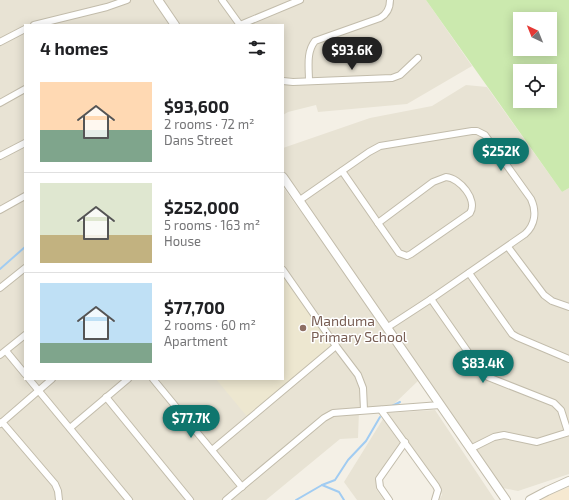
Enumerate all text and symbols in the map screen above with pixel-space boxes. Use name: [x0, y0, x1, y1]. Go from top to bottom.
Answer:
north arrow: [513, 12, 557, 56]
map controls: [513, 12, 557, 108]
icon: filters: [246, 37, 268, 59]
pin: $93.6K: [319, 37, 385, 71]
text: 4 homes: [40, 38, 108, 58]
text: $93.6K: [331, 42, 373, 58]
button: locate: [513, 64, 557, 108]
text: $93,600: [164, 96, 229, 116]
icon: home: [72, 98, 120, 146]
text: 2 rooms · 72 m²: [164, 116, 255, 132]
text: Dans Street: [164, 132, 233, 148]
pin: $252K: [473, 138, 529, 172]
text: $252K: [482, 143, 520, 159]
text: $252,000: [164, 197, 239, 217]
icon: home: [72, 199, 120, 247]
text: 5 rooms · 163 m²: [164, 217, 260, 233]
text: House: [164, 233, 201, 249]
text: $77,700: [164, 297, 225, 317]
icon: home: [72, 299, 120, 347]
place label: Manduma Primary School: [311, 312, 408, 345]
text: 2 rooms · 60 m²: [164, 317, 256, 333]
marker: Manduma Primary School: [298, 323, 308, 333]
text: Apartment: [164, 333, 228, 349]
pin: $83.4K: [450, 350, 516, 384]
text: $83.4K: [462, 355, 504, 371]
pin: $77.7K: [158, 405, 224, 439]
text: $77.7K: [172, 410, 210, 426]

